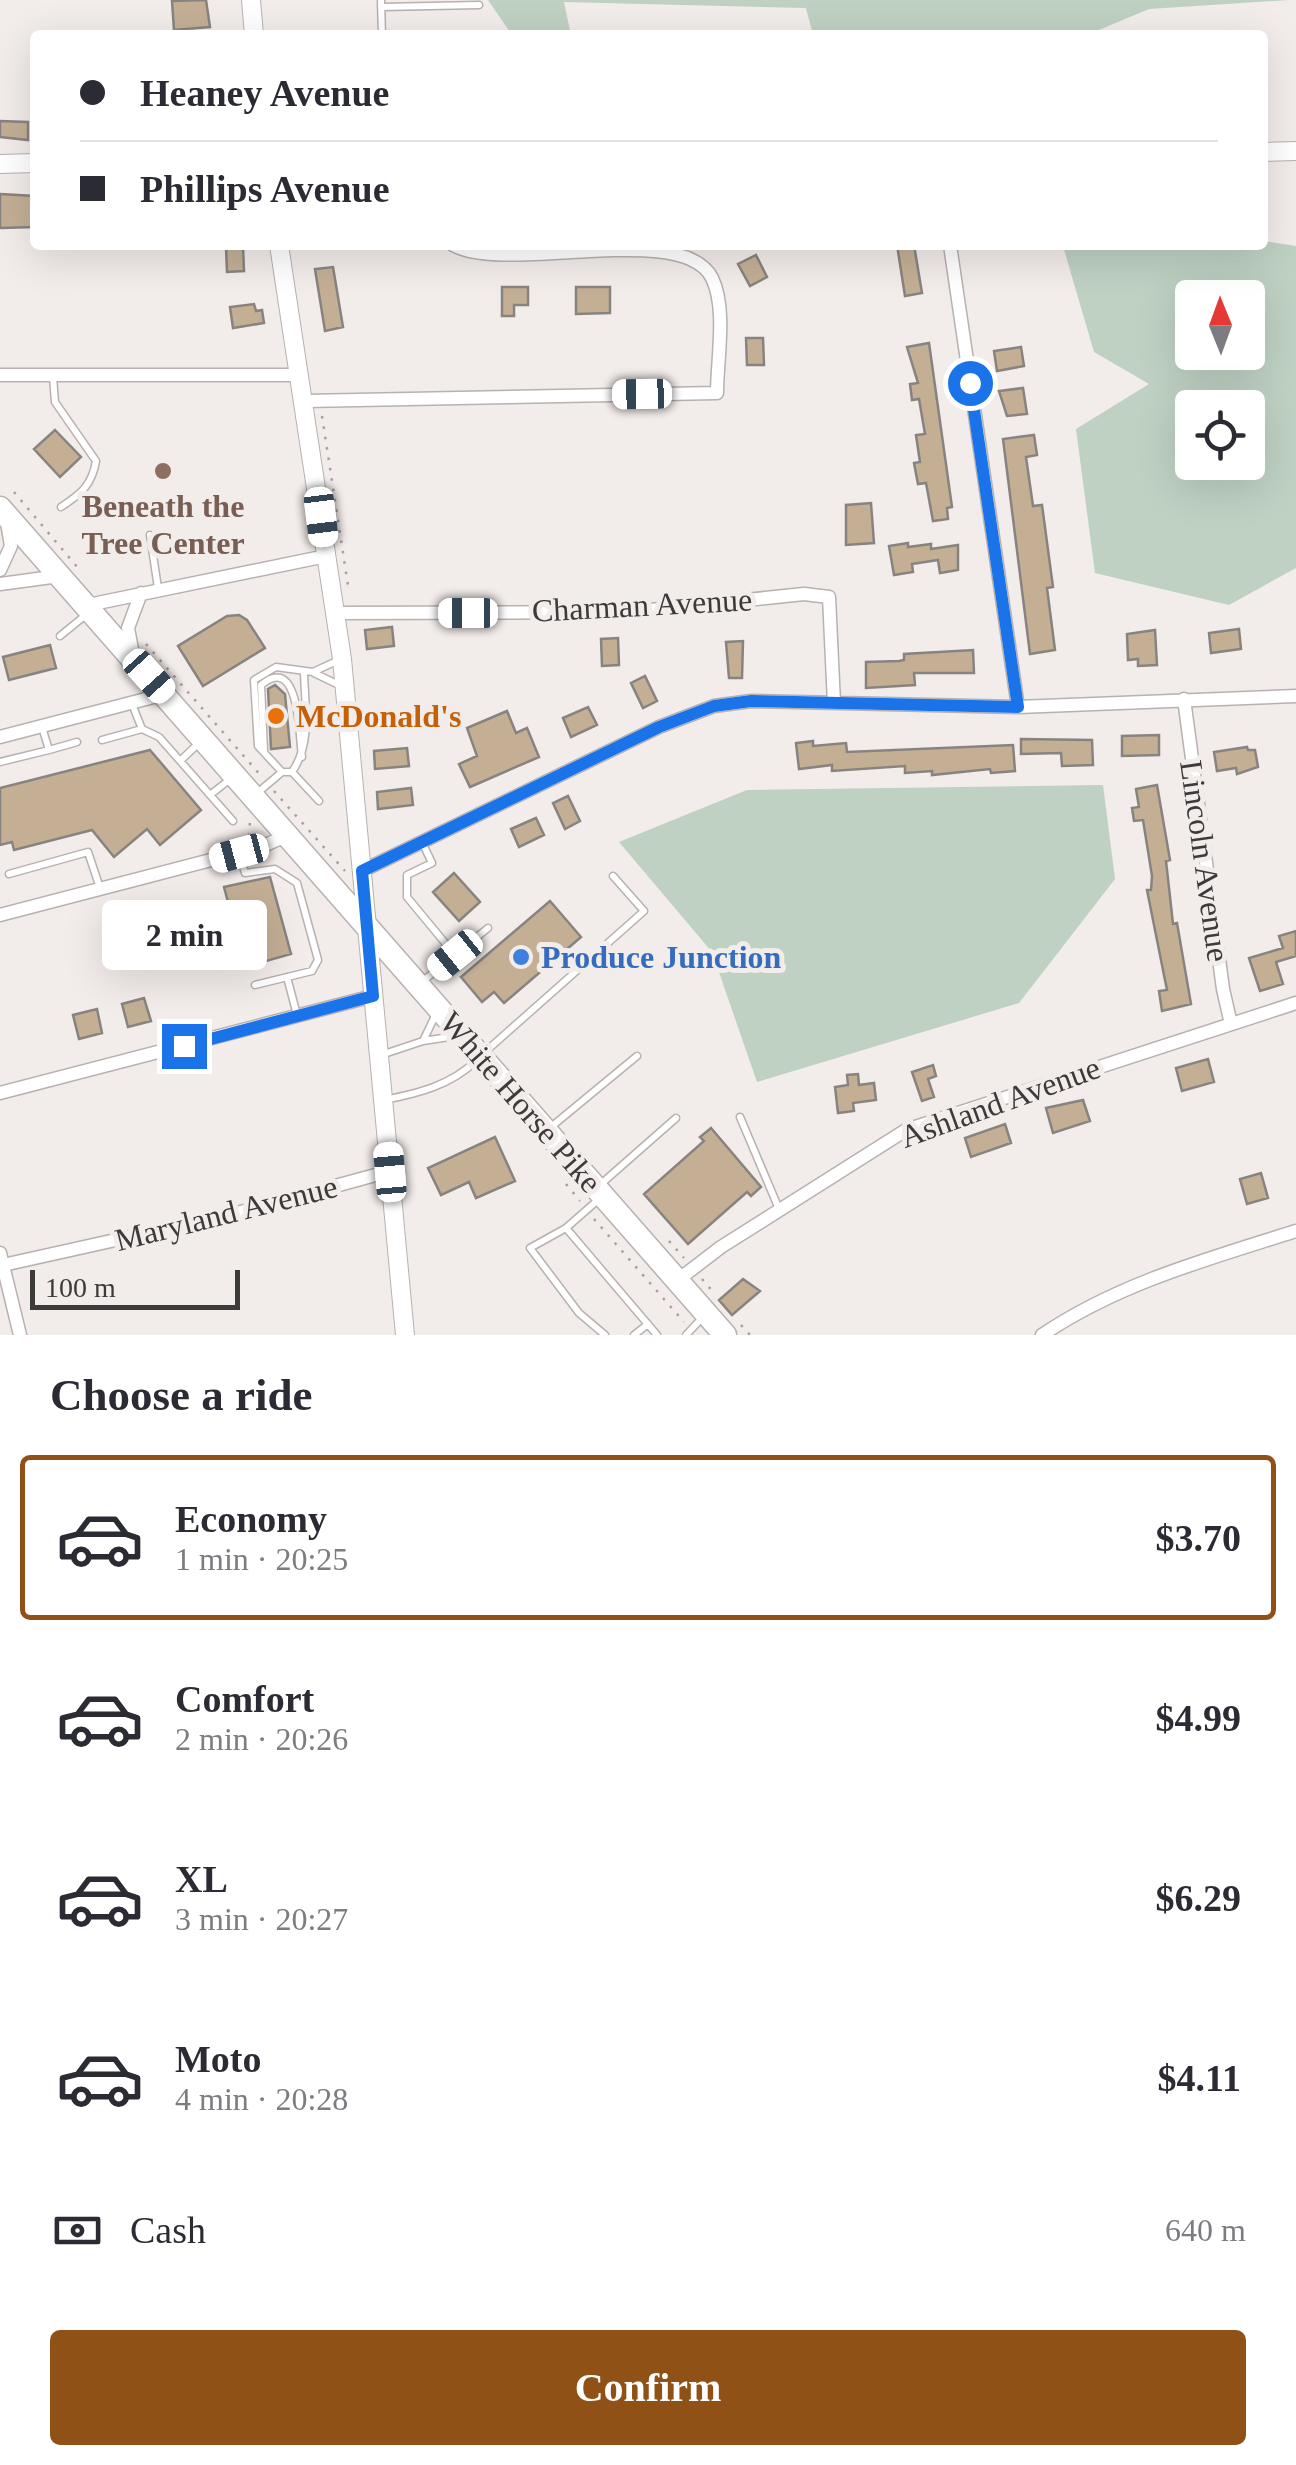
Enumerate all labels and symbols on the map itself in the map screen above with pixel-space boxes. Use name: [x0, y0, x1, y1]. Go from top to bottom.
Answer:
north arrow: [1175, 280, 1265, 370]
route start: [948, 361, 993, 406]
car: [612, 378, 672, 410]
marker: Beneath the Tree Center: [152, 460, 174, 482]
car: [302, 485, 340, 549]
place label: Beneath the Tree Center: [81, 488, 245, 561]
street label: Charman Avenue: [531, 581, 753, 629]
car: [438, 598, 498, 628]
car: [118, 644, 180, 708]
place label: McDonald's: [296, 698, 461, 734]
marker: McDonald's: [265, 705, 287, 727]
street label: Lincoln Avenue: [1173, 758, 1237, 964]
car: [206, 831, 272, 875]
callout: 2 min: [101, 901, 266, 971]
car: [422, 924, 488, 986]
place label: Produce Junction: [541, 939, 782, 975]
marker: Produce Junction: [510, 946, 532, 968]
street label: White Horse Pike: [433, 1004, 609, 1200]
route end: [162, 1024, 207, 1069]
street label: Ashland Avenue: [895, 1049, 1105, 1155]
car: [372, 1141, 408, 1203]
street label: Maryland Avenue: [111, 1168, 341, 1258]
scale bar: [30, 1265, 240, 1310]

